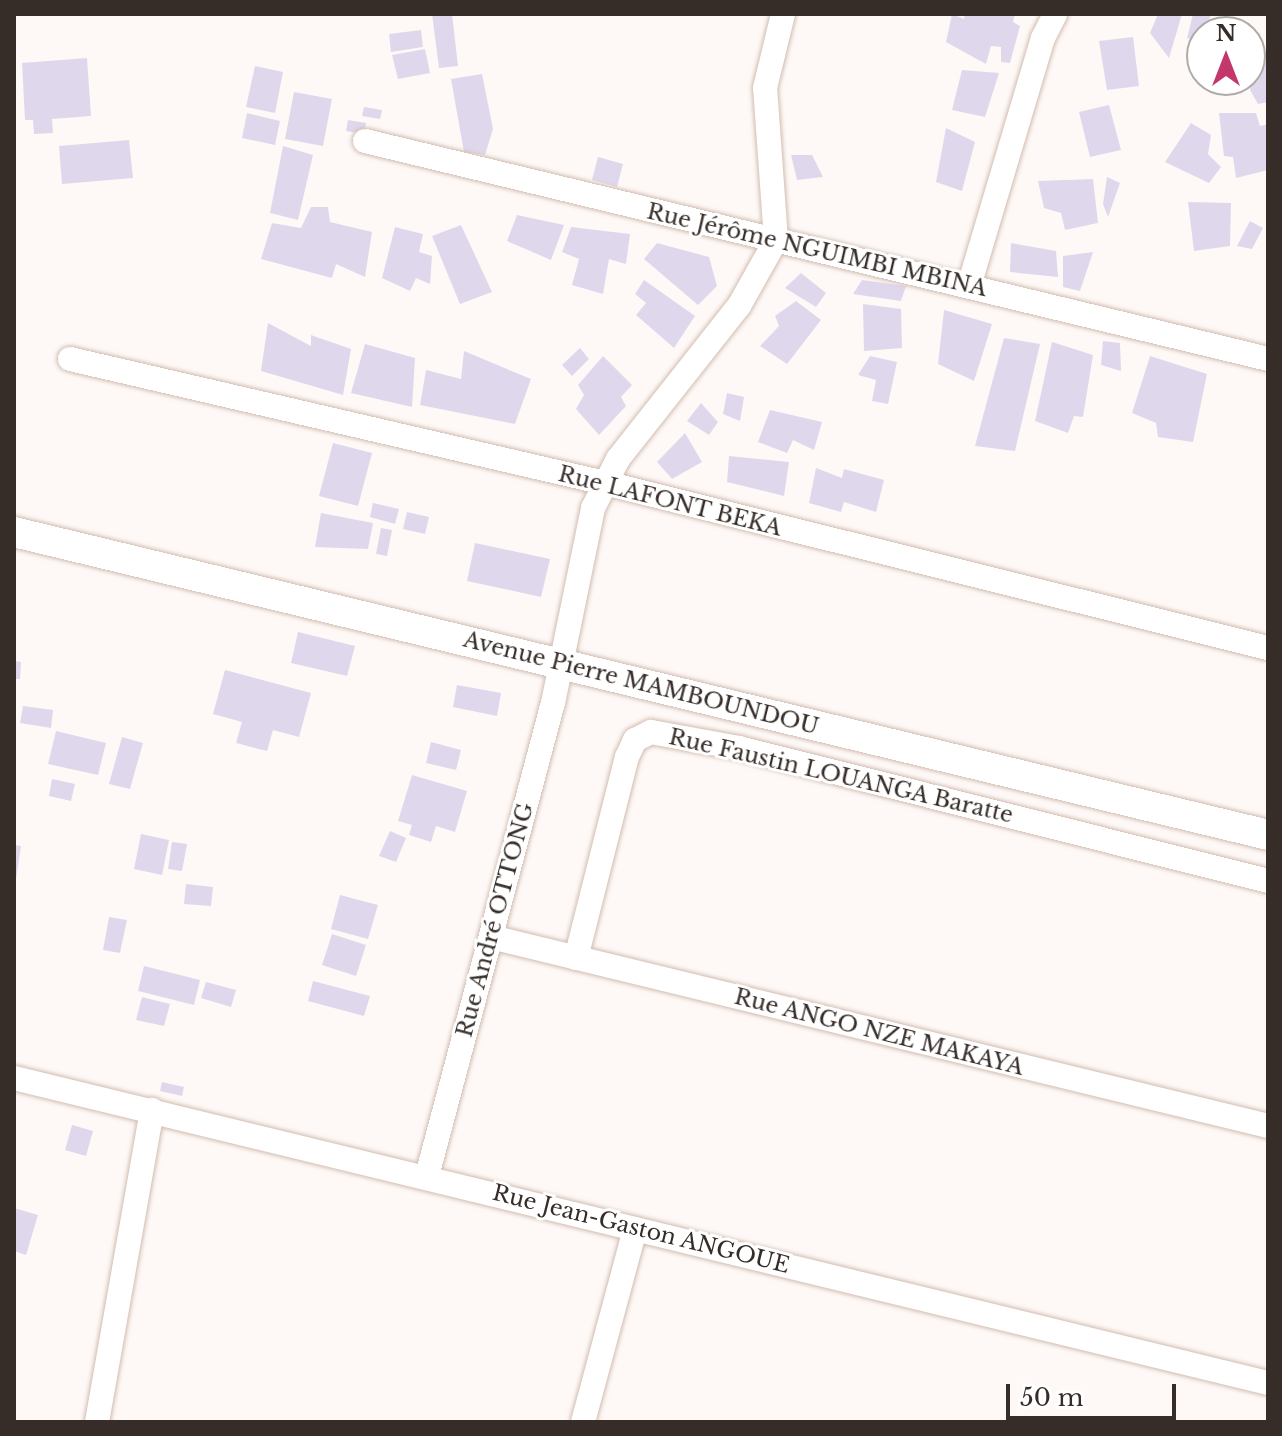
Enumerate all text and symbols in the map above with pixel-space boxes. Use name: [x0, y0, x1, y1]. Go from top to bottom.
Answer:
north arrow: [1186, 16, 1266, 96]
text: N: [1216, 20, 1236, 47]
street label: Rue Jérôme NGUIMBI MBINA: [644, 198, 990, 302]
street label: Rue LAFONT BEKA: [555, 460, 785, 542]
street label: Avenue Pierre MAMBOUNDOU: [461, 626, 821, 740]
street label: Rue Faustin LOUANGA Baratte: [666, 723, 1016, 829]
street label: Rue André OTTONG: [451, 800, 539, 1040]
street label: Rue ANGO NZE MAKAYA: [731, 983, 1027, 1081]
street label: Rue Jean-Gaston ANGOUE: [489, 1179, 793, 1279]
scale bar: [1010, 1368, 1180, 1418]
text: 50 m: [1020, 1383, 1083, 1412]

